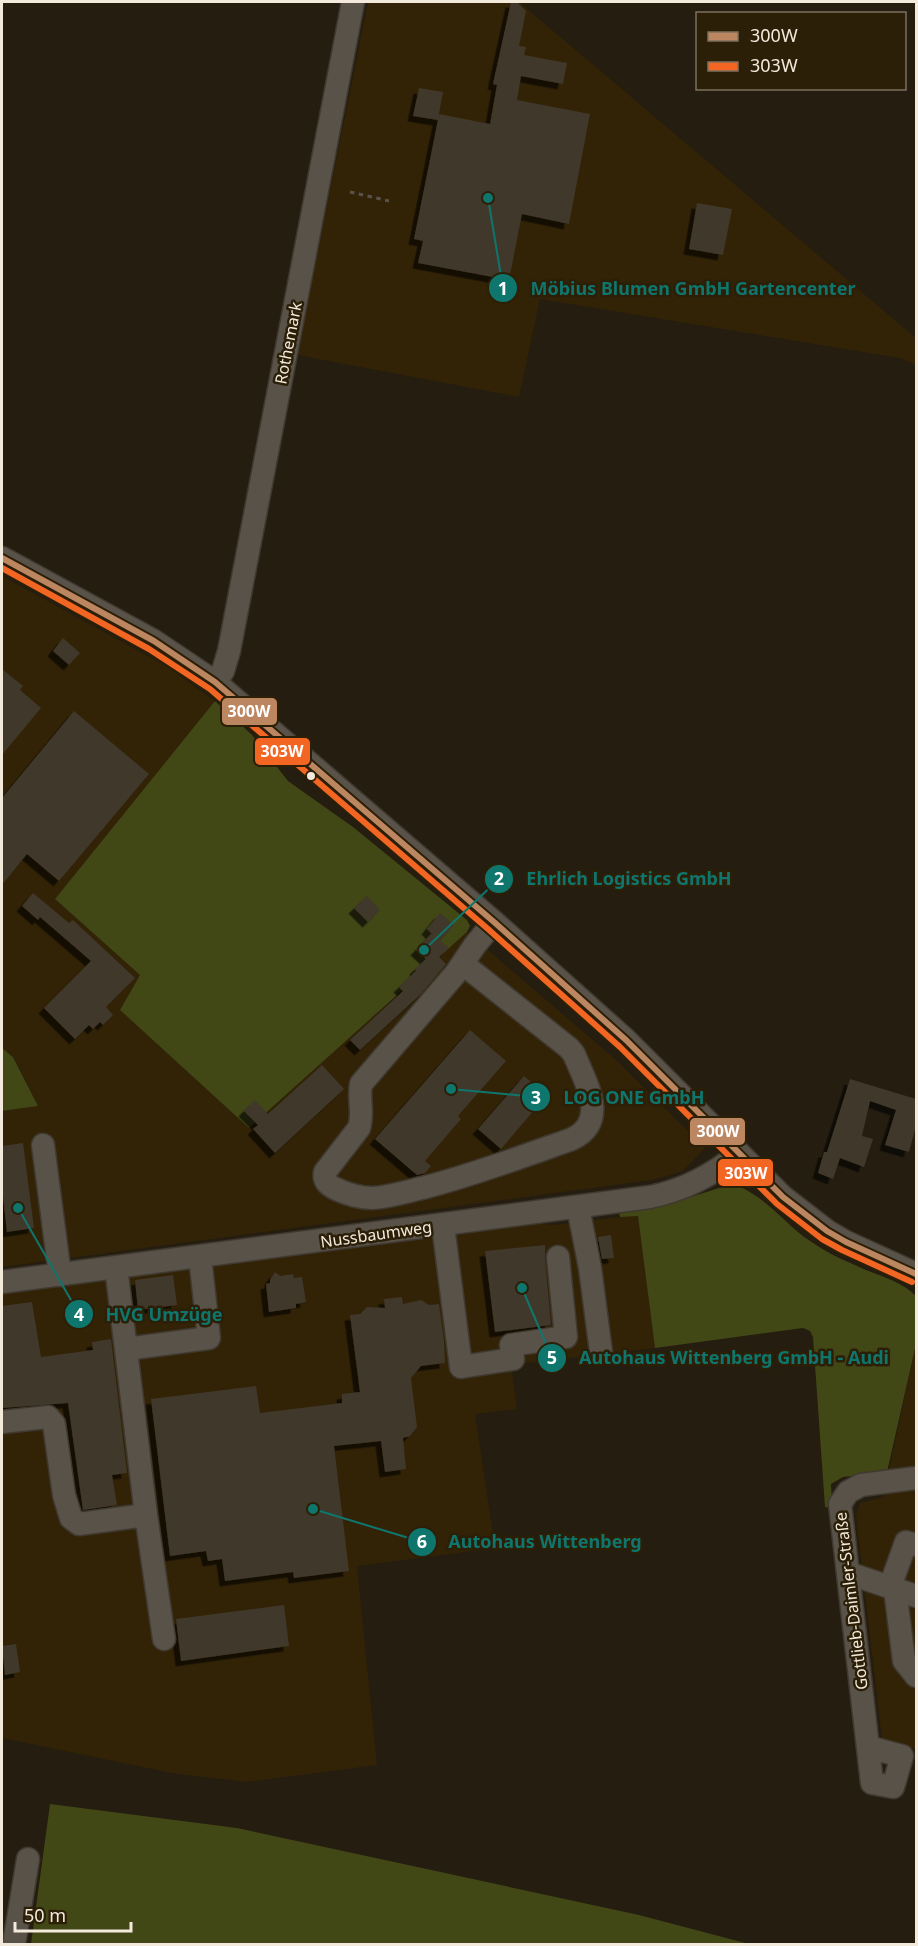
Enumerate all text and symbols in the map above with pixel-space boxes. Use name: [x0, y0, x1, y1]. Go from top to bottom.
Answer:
legend: [696, 12, 906, 90]
text: 300W: [750, 23, 798, 47]
text: 303W: [750, 53, 798, 77]
callout: Möbius Blumen GmbH Gartencenter: [488, 270, 867, 306]
text: 1: [498, 276, 508, 300]
text: Möbius Blumen GmbH Gartencenter: [531, 276, 855, 300]
street label: Rothemark: [269, 300, 307, 386]
line badge: 300W: [221, 697, 278, 726]
text: 300W: [228, 700, 271, 722]
line badge: 303W: [254, 737, 311, 766]
text: 303W: [261, 740, 304, 762]
unlabelled marker: [305, 770, 317, 782]
callout: Ehrlich Logistics GmbH: [484, 861, 743, 897]
text: 2: [494, 866, 504, 890]
text: Ehrlich Logistics GmbH: [526, 866, 732, 890]
callout: LOG ONE GmbH: [521, 1079, 716, 1115]
text: 3: [531, 1085, 541, 1109]
text: LOG ONE GmbH: [563, 1085, 705, 1109]
line badge: 300W: [689, 1117, 746, 1146]
text: 300W: [697, 1120, 740, 1142]
line badge: 303W: [717, 1158, 774, 1187]
text: 303W: [725, 1162, 768, 1184]
street label: Nussbaumweg: [319, 1215, 433, 1253]
callout: HVG Umzüge: [64, 1296, 235, 1332]
text: 4: [74, 1302, 84, 1326]
text: HVG Umzüge: [106, 1302, 222, 1326]
callout: Autohaus Wittenberg GmbH - Audi: [537, 1340, 901, 1376]
text: 5: [547, 1345, 557, 1369]
text: Autohaus Wittenberg GmbH - Audi: [579, 1345, 889, 1369]
street label: Gottlieb-Daimler-Straße: [829, 1511, 873, 1691]
callout: Autohaus Wittenberg: [407, 1524, 654, 1560]
text: 6: [417, 1529, 427, 1553]
text: Autohaus Wittenberg: [448, 1529, 642, 1553]
scale bar: [15, 1895, 130, 1933]
text: 50 m: [24, 1903, 66, 1927]

